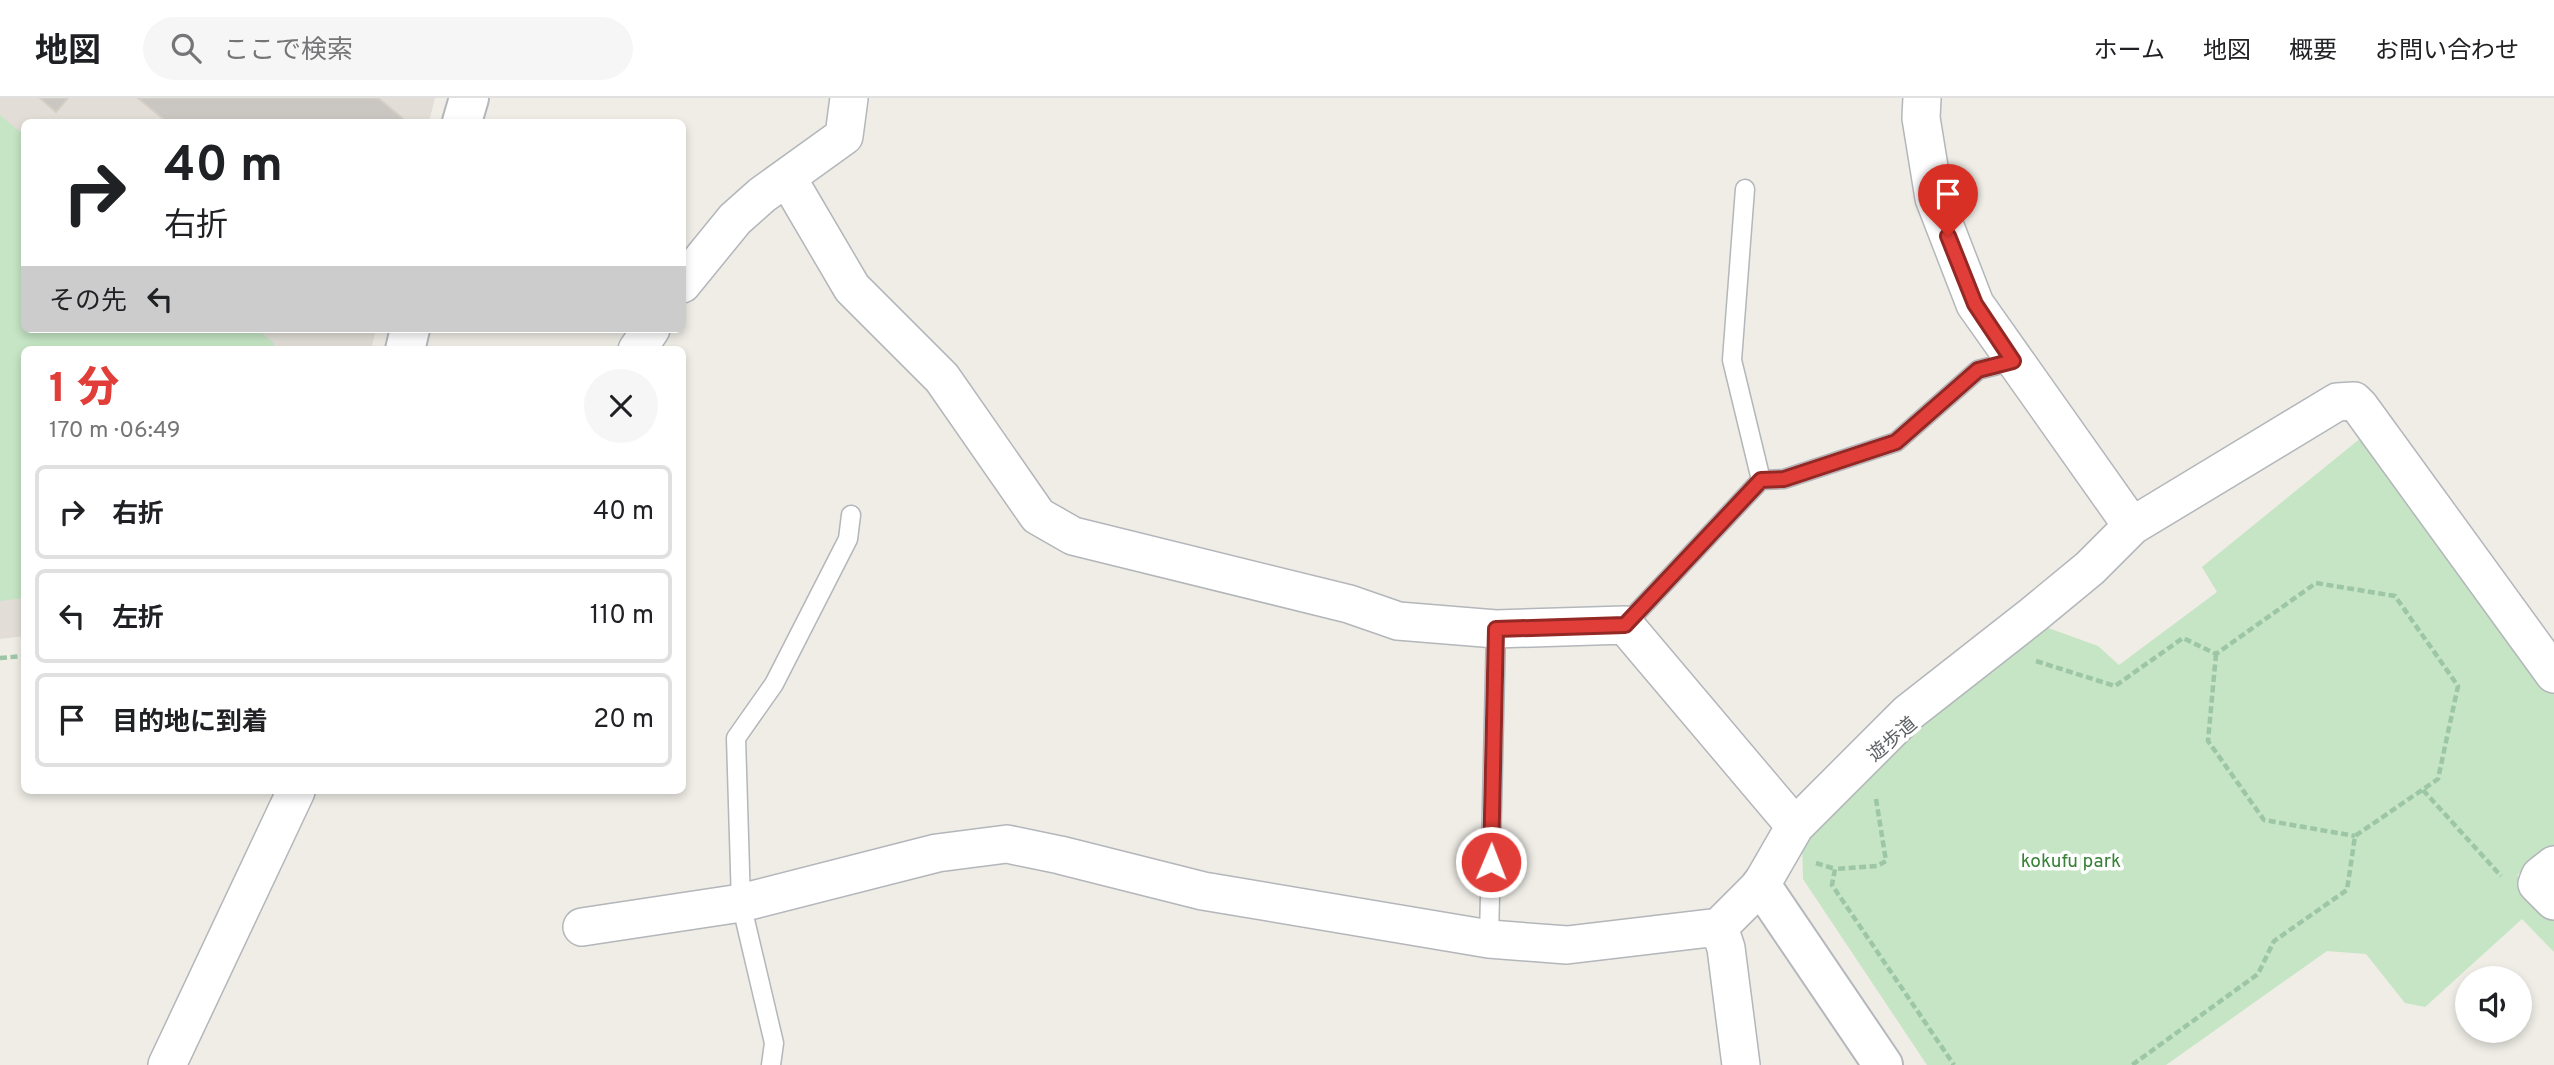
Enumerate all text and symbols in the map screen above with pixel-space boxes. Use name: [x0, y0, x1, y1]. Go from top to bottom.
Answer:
search box: [143, 17, 633, 80]
icon: search: [167, 29, 205, 67]
text: 地図: [35, 32, 101, 74]
text: ここで検索: [223, 35, 353, 68]
text: ホーム: [2094, 37, 2165, 67]
text: 地図: [2203, 37, 2251, 67]
text: 概要: [2289, 37, 2337, 67]
text: お問い合わせ: [2375, 37, 2519, 67]
text: 40 m: [164, 137, 283, 199]
icon: right: [49, 147, 140, 238]
pin: [1918, 164, 1978, 236]
icon: arrive: [1929, 175, 1967, 213]
text: 右折: [164, 207, 228, 247]
icon: left: [141, 280, 179, 318]
text: その先: [49, 286, 127, 319]
text: 1 分: [49, 364, 119, 417]
button: close: [584, 369, 658, 443]
text: 170 m · 06:49: [49, 417, 181, 446]
icon: right: [53, 493, 91, 531]
text: 40 m: [593, 496, 654, 529]
text: 右折: [112, 499, 164, 532]
icon: left: [53, 597, 91, 635]
text: 110 m: [590, 600, 654, 633]
text: 左折: [112, 603, 164, 636]
icon: arrive: [53, 701, 91, 739]
text: 20 m: [593, 704, 654, 737]
text: 目的地に到着: [112, 707, 268, 740]
street label: 遊歩道: [1863, 712, 1923, 768]
position arrow: [1454, 825, 1528, 899]
park label: kokufu park: [2021, 850, 2121, 874]
map controls: [2455, 966, 2532, 1043]
button: sound: [2455, 966, 2532, 1043]

